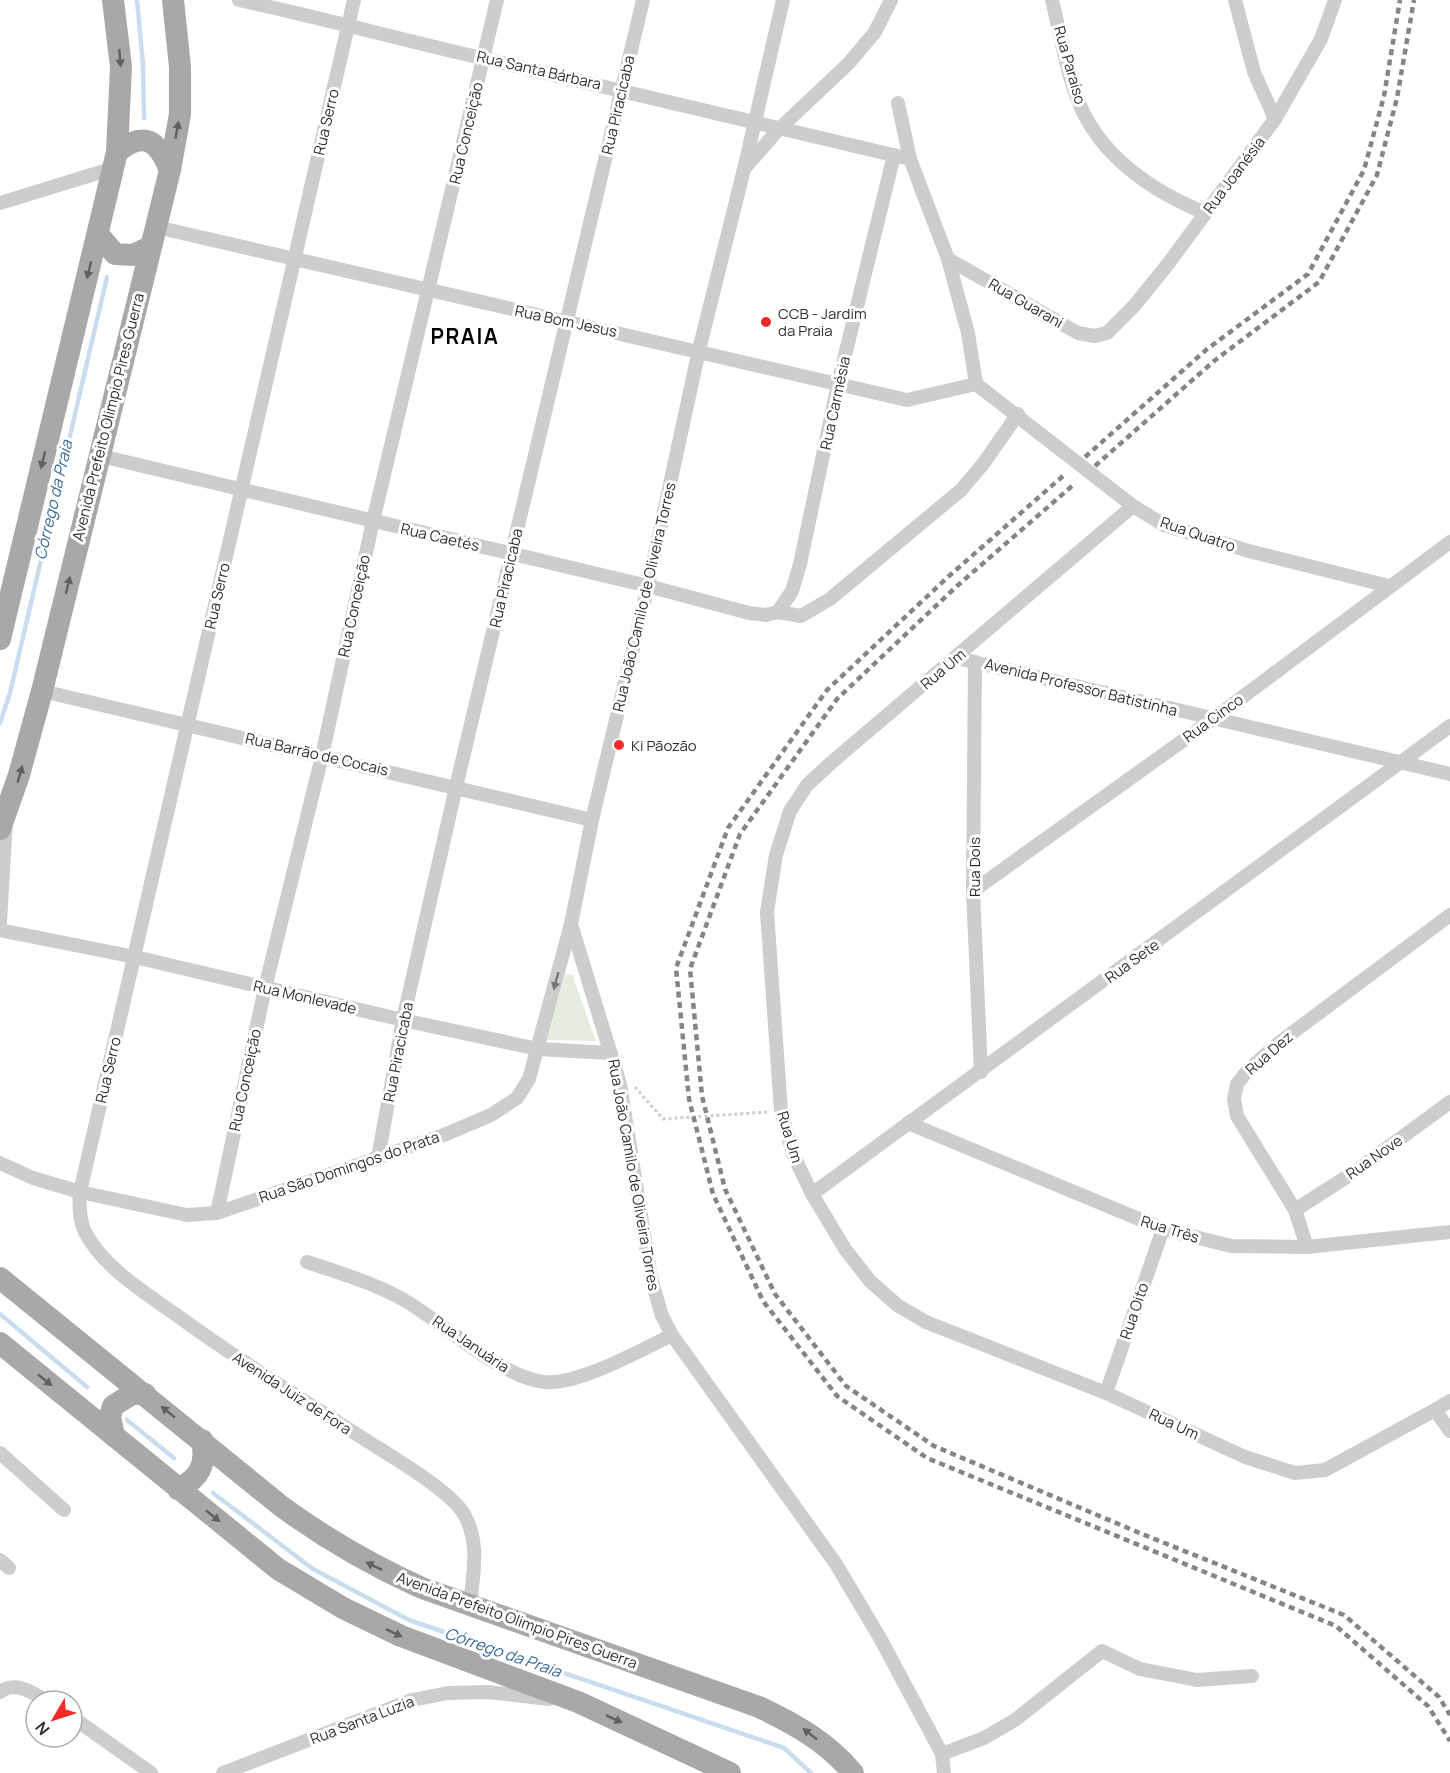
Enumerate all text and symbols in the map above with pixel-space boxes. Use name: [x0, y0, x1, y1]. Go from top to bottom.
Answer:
street label: Rua Paraíso: [1049, 23, 1091, 107]
street label: Rua Santa Bárbara: [475, 45, 603, 95]
one-way arrow: [115, 48, 125, 67]
street label: Rua Piracicaba: [596, 53, 640, 157]
street label: Rua Conceição: [444, 80, 488, 186]
street label: Rua Serro: [308, 87, 344, 157]
one-way arrow: [173, 120, 182, 139]
street label: Rua Joanésia: [1198, 132, 1270, 218]
one-way arrow: [84, 261, 94, 280]
street label: Rua Guarani: [985, 273, 1067, 333]
street label: Avenida Prefeito Olimpio Pires Guerra: [67, 291, 149, 543]
street label: Rua Bom Jesus: [513, 300, 619, 342]
place label: CCB - Jardim da Praia: [778, 303, 867, 341]
marker: CCB - Jardim da Praia: [759, 315, 773, 329]
district label: PRAIA: [431, 322, 499, 350]
street label: Rua Carmésia: [815, 354, 855, 452]
water label: Córrego da Praia: [29, 437, 78, 562]
one-way arrow: [38, 451, 48, 469]
street label: Rua João Camilo de Oliveira Torres: [607, 480, 681, 714]
street label: Rua Quatro: [1158, 511, 1238, 557]
street label: Rua Caetés: [399, 518, 482, 556]
street label: Rua Piracicaba: [484, 526, 528, 630]
street label: Rua Conceição: [333, 553, 375, 659]
street label: Rua Serro: [199, 561, 235, 631]
one-way arrow: [63, 576, 73, 594]
street label: Rua Um: [916, 644, 970, 694]
street label: Avenida Professor Batistinha: [982, 653, 1180, 721]
street label: Rua Cinco: [1179, 689, 1247, 747]
street label: Rua Barrão de Cocais: [243, 727, 391, 781]
place label: Ki Pãozão: [631, 735, 697, 756]
marker: Ki Pãozão: [612, 738, 626, 752]
one-way arrow: [15, 765, 25, 783]
street label: Rua Dois: [964, 837, 985, 897]
street label: Rua Sete: [1101, 934, 1164, 988]
one-way arrow: [551, 972, 561, 990]
street label: Rua Monlevade: [251, 975, 359, 1019]
street label: Rua Piracicaba: [378, 1000, 418, 1104]
street label: Rua Conceição: [224, 1027, 266, 1133]
street label: Rua Dez: [1241, 1027, 1297, 1079]
street label: Rua Serro: [90, 1035, 126, 1105]
street label: Rua João Camilo de Oliveira Torres: [603, 1058, 665, 1293]
street label: Rua Um: [772, 1109, 808, 1165]
street label: Rua São Domingos do Prata: [256, 1126, 442, 1208]
street label: Rua Nove: [1342, 1130, 1407, 1184]
street label: Rua Três: [1138, 1210, 1202, 1248]
street label: Rua Oito: [1115, 1280, 1154, 1342]
street label: Rua Januária: [428, 1311, 514, 1377]
street label: Avenida Juiz de Fora: [228, 1347, 356, 1439]
one-way arrow: [38, 1373, 53, 1386]
street label: Rua Um: [1146, 1403, 1202, 1445]
one-way arrow: [160, 1406, 175, 1419]
one-way arrow: [205, 1510, 221, 1523]
one-way arrow: [365, 1561, 382, 1570]
street label: Avenida Prefeito Olimpio Pires Guerra: [394, 1567, 640, 1673]
water label: Córrego da Praia: [442, 1622, 565, 1683]
one-way arrow: [385, 1628, 402, 1637]
north arrow: [24, 1689, 84, 1749]
street label: Rua Santa Luzia: [307, 1691, 417, 1749]
one-way arrow: [606, 1715, 623, 1724]
text: N: [30, 1717, 55, 1740]
one-way arrow: [802, 1728, 818, 1740]

